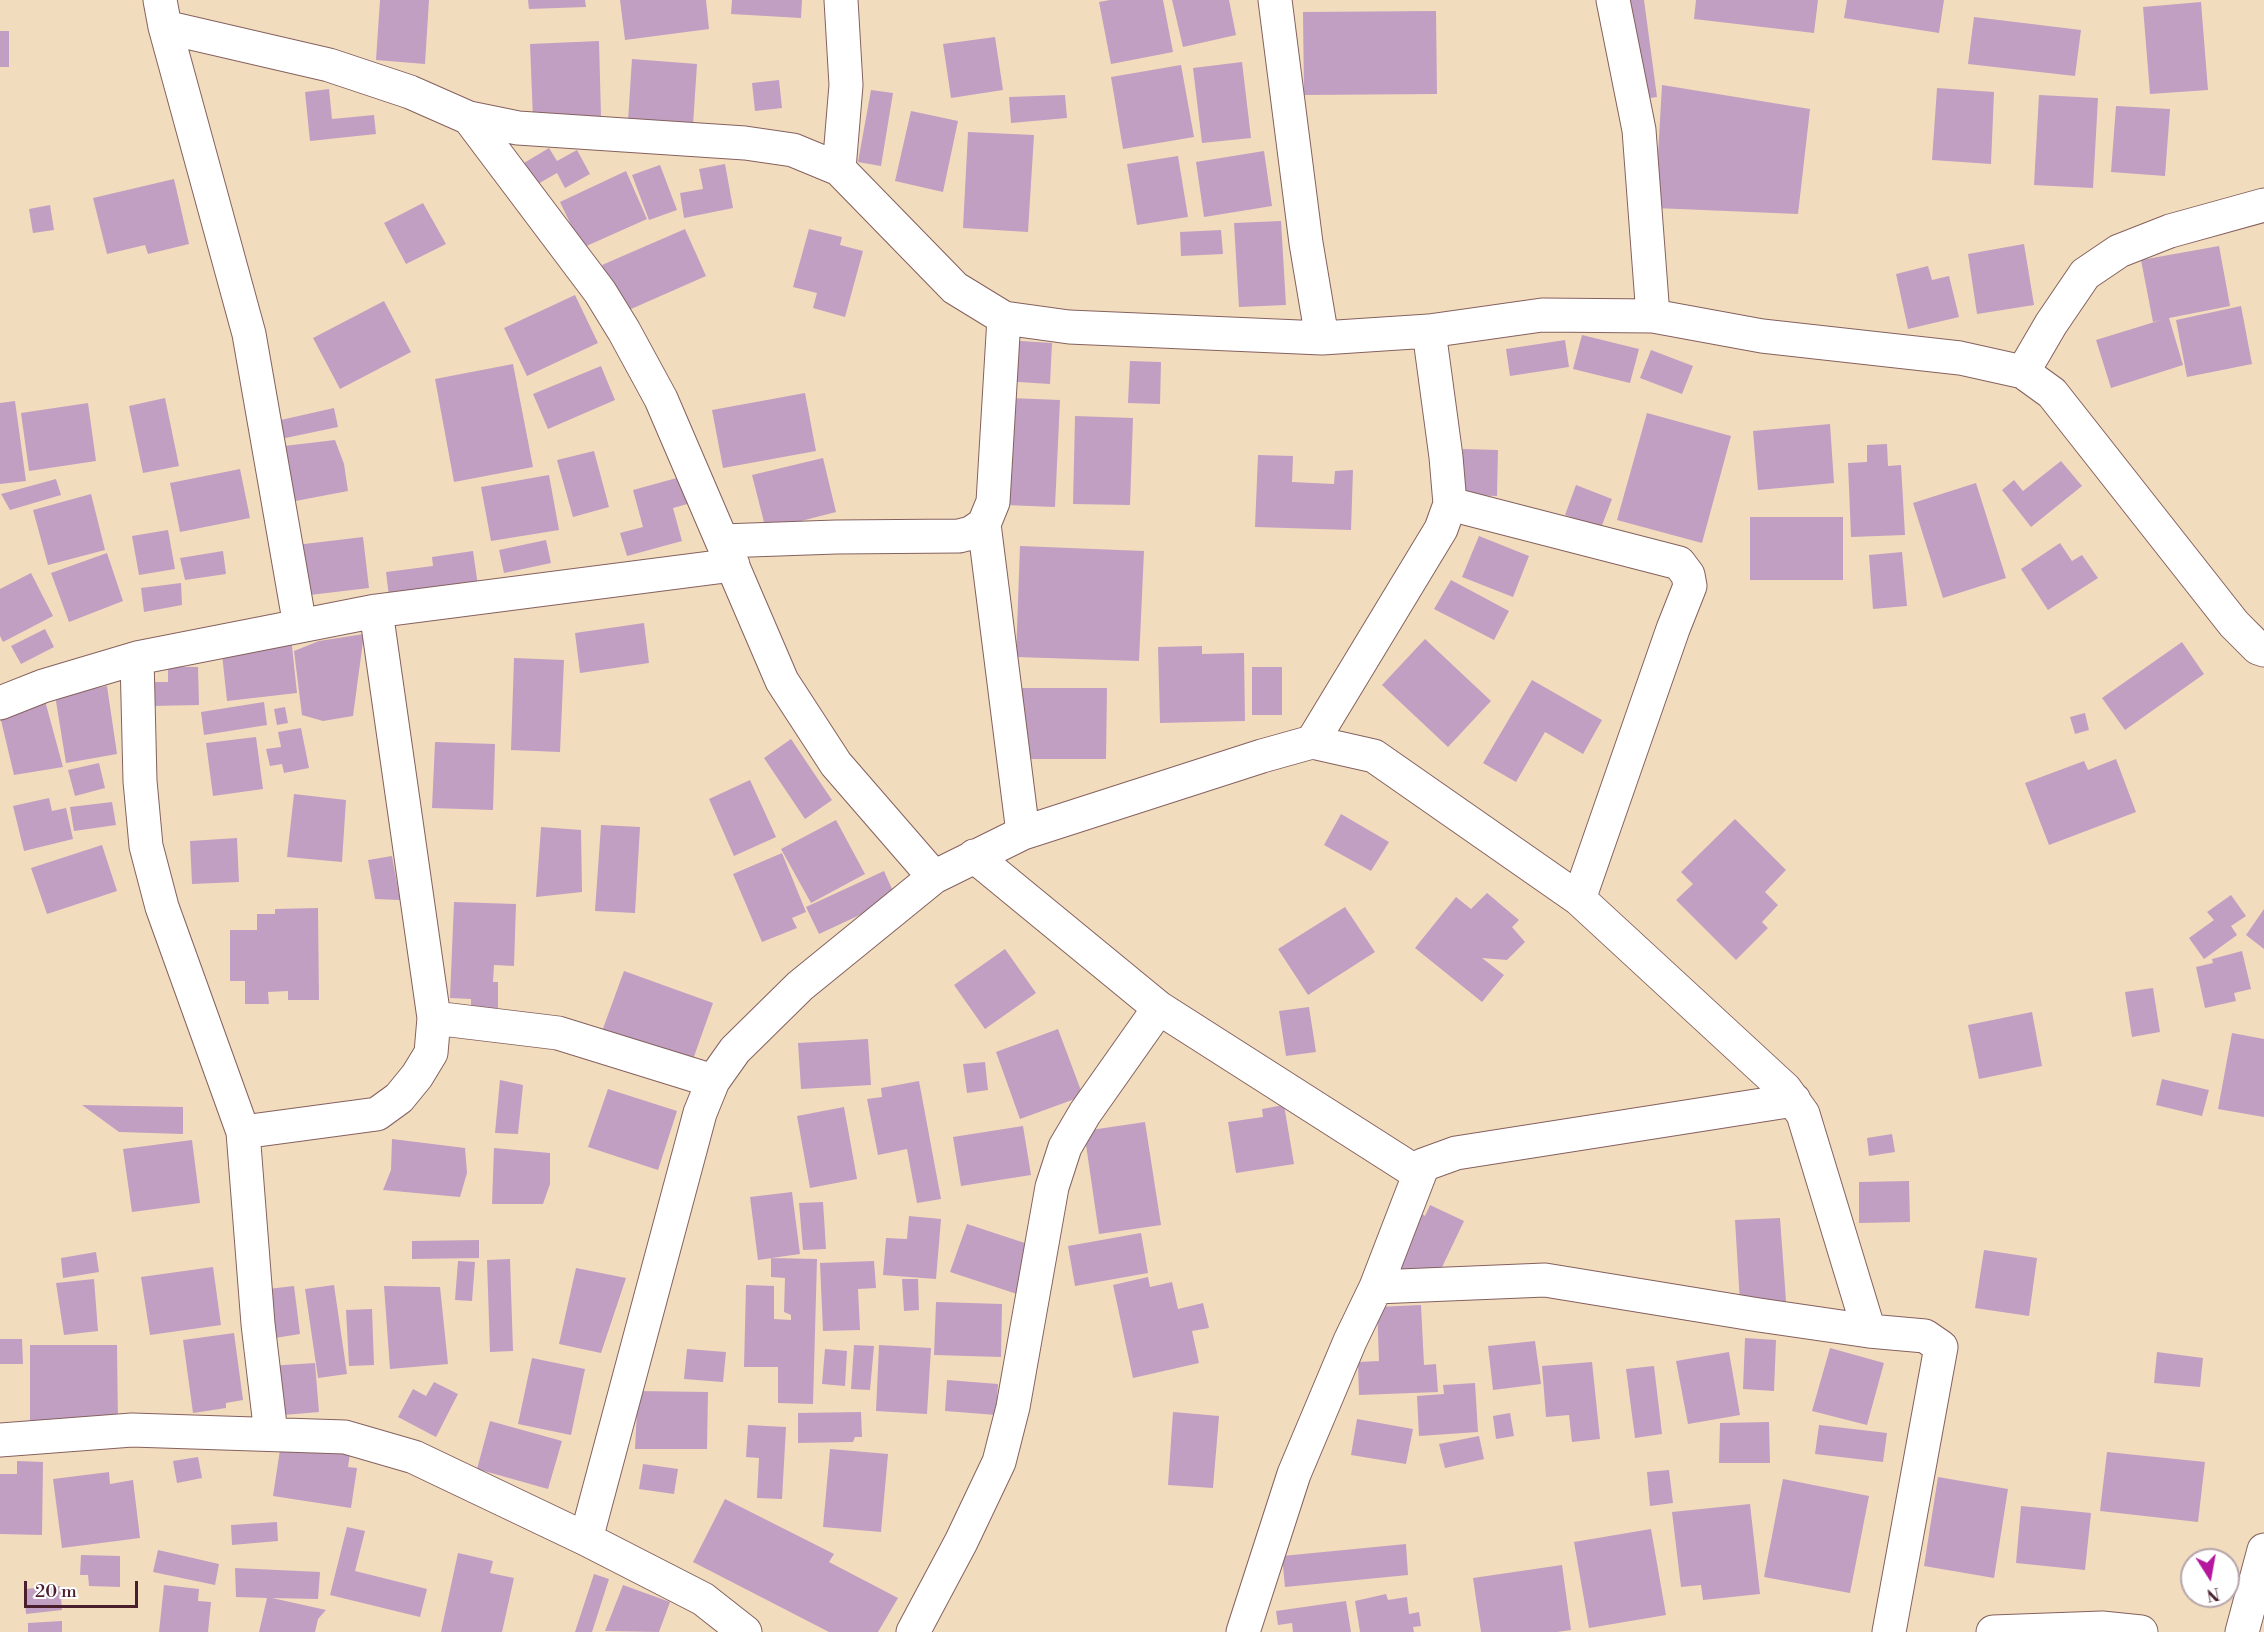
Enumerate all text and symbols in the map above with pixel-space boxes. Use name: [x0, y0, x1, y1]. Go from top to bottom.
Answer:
north arrow: [2180, 1548, 2240, 1608]
scale bar: [27, 1569, 141, 1607]
text: 20 m: [35, 1580, 77, 1603]
text: N: [2205, 1583, 2221, 1605]

